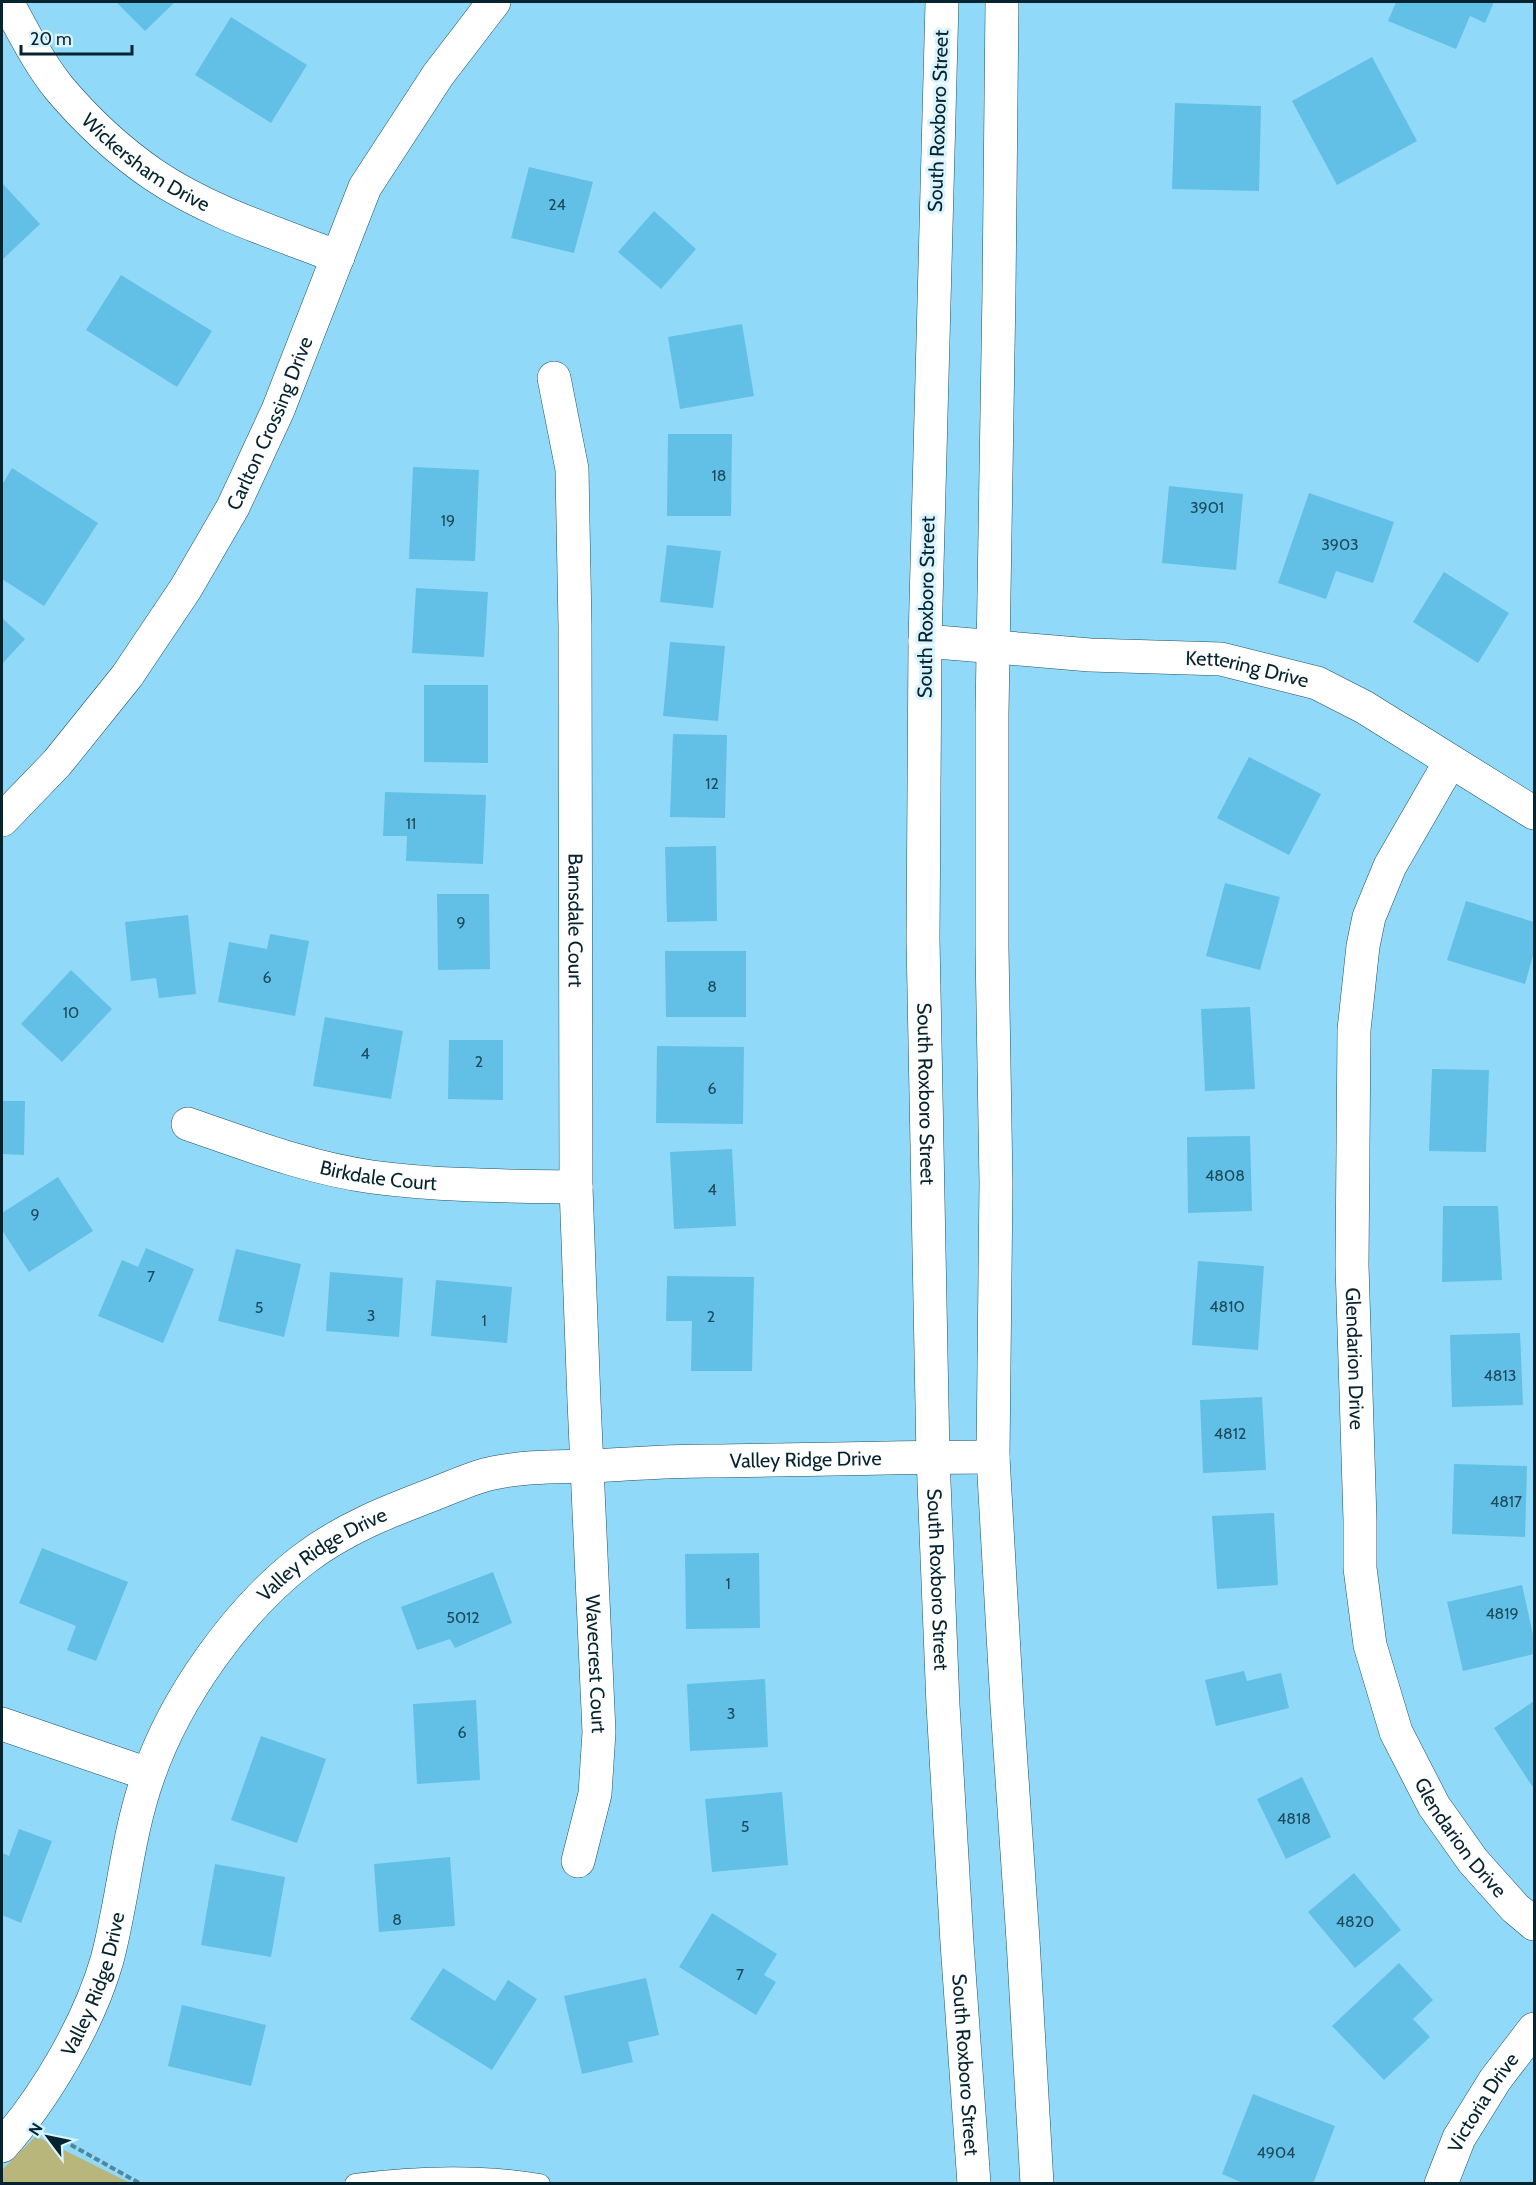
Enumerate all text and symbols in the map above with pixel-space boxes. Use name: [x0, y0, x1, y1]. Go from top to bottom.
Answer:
scale bar: [21, 18, 132, 56]
text: 20 m: [30, 28, 72, 50]
street label: South Roxboro Street: [923, 29, 953, 212]
street label: Wickersham Drive: [77, 108, 214, 216]
house number: 24: [548, 195, 566, 214]
street label: Carlton Crossing Drive: [221, 333, 318, 514]
house number: 18: [712, 466, 726, 485]
house number: 3901: [1190, 498, 1224, 517]
house number: 19: [441, 511, 455, 530]
street label: South Roxboro Street: [912, 516, 940, 698]
house number: 3903: [1321, 535, 1359, 554]
street label: Kettering Drive: [1185, 646, 1311, 693]
house number: 12: [705, 774, 719, 793]
house number: 11: [406, 814, 416, 833]
street label: Barnsdale Court: [563, 853, 588, 988]
house number: 9: [456, 913, 466, 932]
house number: 6: [262, 968, 272, 987]
house number: 8: [707, 977, 717, 996]
street label: South Roxboro Street: [912, 1002, 940, 1185]
house number: 10: [63, 1003, 79, 1022]
house number: 4: [360, 1044, 370, 1063]
house number: 2: [475, 1052, 483, 1071]
house number: 6: [707, 1079, 717, 1098]
street label: Birkdale Court: [318, 1155, 438, 1195]
house number: 4808: [1205, 1166, 1245, 1185]
house number: 4: [707, 1180, 717, 1199]
house number: 9: [30, 1205, 40, 1224]
house number: 7: [147, 1267, 155, 1286]
street label: Glendarion Drive: [1341, 1287, 1369, 1430]
house number: 4810: [1209, 1297, 1245, 1316]
house number: 5: [255, 1298, 263, 1317]
house number: 3: [367, 1306, 375, 1325]
house number: 2: [707, 1307, 715, 1326]
house number: 1: [481, 1311, 487, 1330]
house number: 4813: [1484, 1366, 1516, 1385]
house number: 4812: [1214, 1424, 1246, 1443]
street label: Valley Ridge Drive: [729, 1446, 882, 1473]
street label: South Roxboro Street: [922, 1488, 954, 1671]
house number: 4817: [1490, 1492, 1522, 1511]
street label: Valley Ridge Drive: [252, 1502, 390, 1606]
house number: 1: [725, 1574, 731, 1593]
street label: Wavecrest Court: [581, 1594, 611, 1734]
house number: 4819: [1485, 1604, 1519, 1623]
house number: 5012: [446, 1608, 480, 1627]
house number: 3: [727, 1704, 735, 1723]
house number: 6: [457, 1723, 467, 1742]
street label: Glendarion Drive: [1410, 1774, 1512, 1902]
house number: 4818: [1277, 1809, 1311, 1828]
house number: 5: [741, 1817, 749, 1836]
street label: Valley Ridge Drive: [56, 1910, 129, 2060]
house number: 8: [392, 1910, 402, 1929]
house number: 4820: [1336, 1912, 1374, 1931]
house number: 7: [736, 1965, 744, 1984]
street label: South Roxboro Street: [947, 1973, 984, 2157]
street label: Victoria Drive: [1443, 2048, 1523, 2156]
north arrow: [18, 2107, 78, 2167]
text: N: [25, 2119, 47, 2139]
house number: 4904: [1257, 2143, 1295, 2162]

